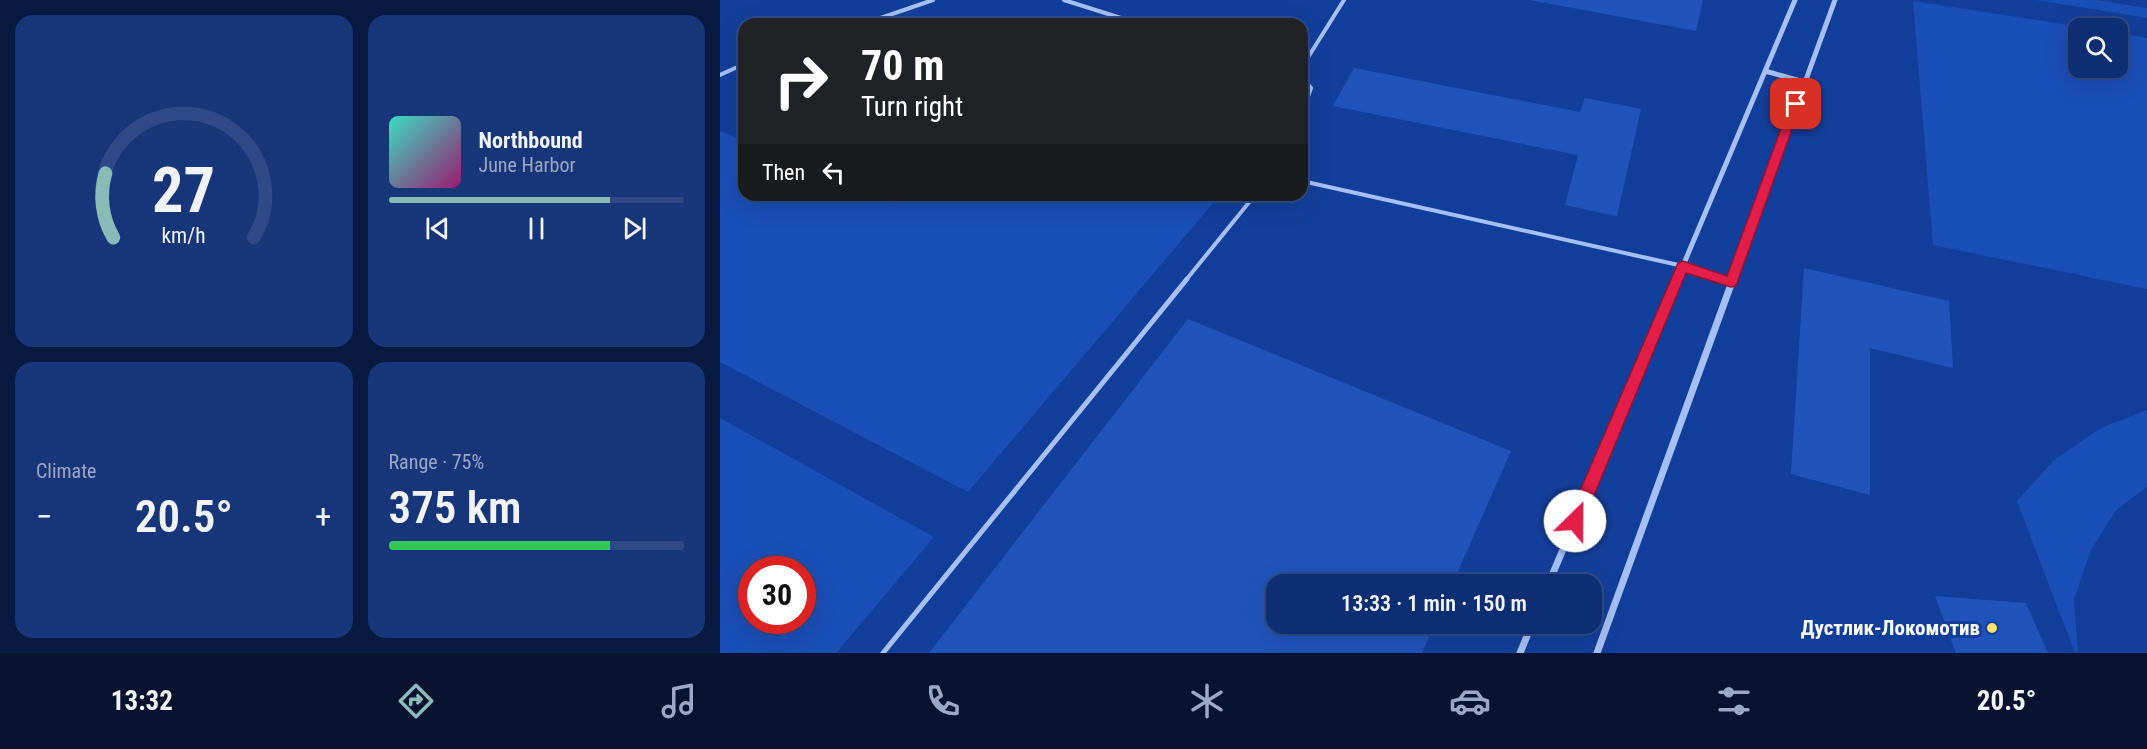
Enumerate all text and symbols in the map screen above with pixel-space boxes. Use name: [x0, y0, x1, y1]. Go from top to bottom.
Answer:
map controls: [2068, 18, 2128, 78]
button: search: [2068, 18, 2128, 78]
text: 70 m: [861, 41, 944, 90]
icon: right: [762, 42, 840, 120]
pin: [1770, 78, 1821, 129]
icon: arrive: [1779, 87, 1812, 120]
text: Turn right: [861, 91, 963, 123]
text: Northbound: [479, 128, 583, 153]
text: June Harbor: [479, 153, 576, 177]
text: 27: [152, 154, 215, 227]
icon: left: [817, 156, 850, 189]
text: Then: [762, 160, 805, 185]
icon: previous: [421, 212, 454, 245]
icon: pause: [520, 212, 553, 245]
icon: next: [618, 212, 651, 245]
text: km/h: [162, 223, 206, 248]
text: Range · 75%: [389, 450, 484, 474]
text: Climate: [36, 459, 96, 483]
text: 375 km: [389, 481, 522, 534]
position arrow: [1543, 489, 1607, 553]
text: 20.5°: [135, 490, 233, 543]
text: −: [36, 497, 53, 536]
text: +: [315, 497, 331, 536]
speed limit sign: 30: [738, 556, 816, 634]
text: 13:33 · 1 min · 150 m: [1341, 591, 1527, 616]
place label: Дустлик-Локомотив: [1801, 616, 1980, 640]
marker: Дустлик-Локомотив: [1985, 621, 1999, 635]
icon: directions: [395, 680, 437, 722]
icon: music: [658, 680, 700, 722]
icon: phone: [922, 680, 964, 722]
icon: climate: [1186, 680, 1228, 722]
icon: car: [1449, 680, 1491, 722]
icon: filters: [1713, 680, 1755, 722]
text: 13:32: [111, 685, 173, 717]
text: 20.5°: [1977, 685, 2036, 717]

